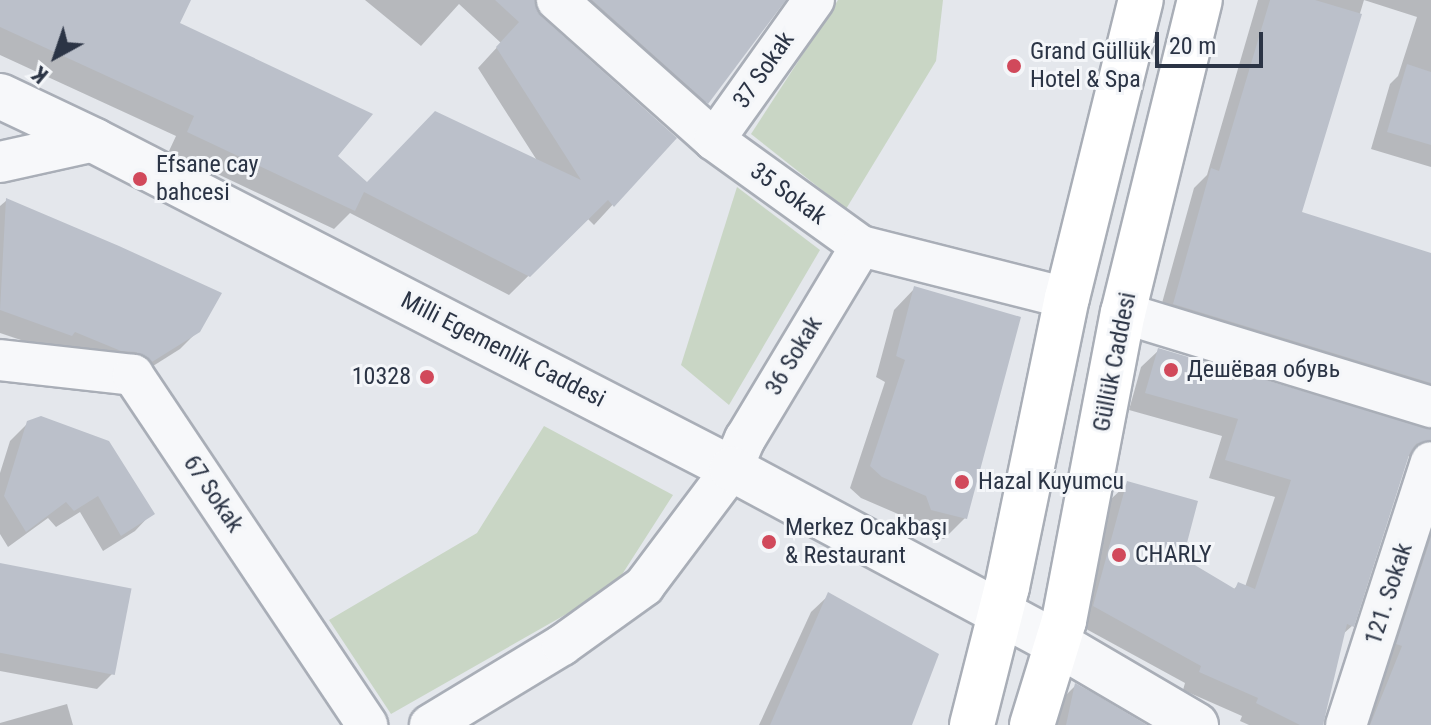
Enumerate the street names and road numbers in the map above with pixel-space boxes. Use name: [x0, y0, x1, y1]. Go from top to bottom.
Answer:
street label: 37 Sokak: [727, 26, 801, 114]
street label: 35 Sokak: [744, 157, 832, 231]
street label: Milli Egemenlik Caddesi: [396, 286, 610, 414]
street label: Güllük Caddesi: [1087, 290, 1143, 434]
street label: 36 Sokak: [759, 311, 829, 401]
street label: 67 Sokak: [177, 450, 249, 538]
street label: 121. Sokak: [1359, 540, 1419, 648]

